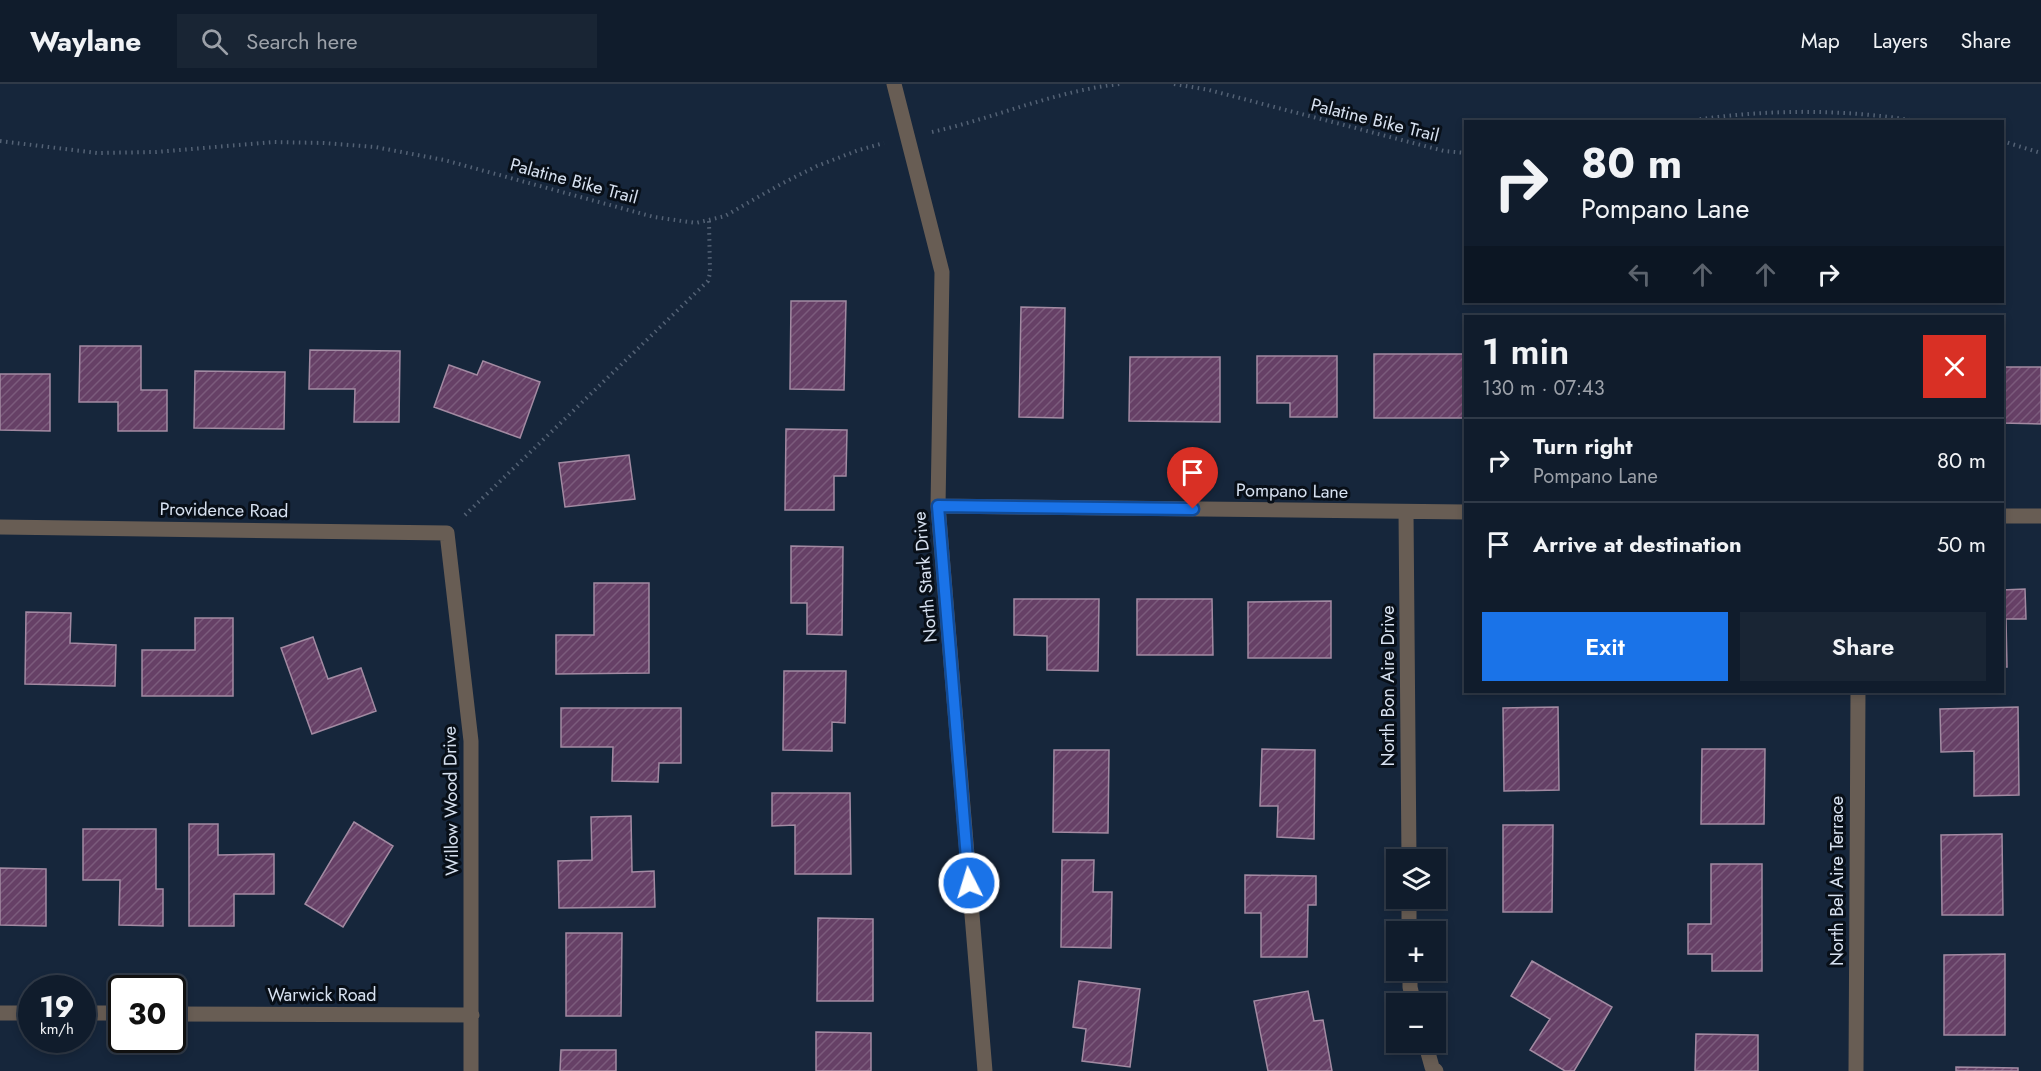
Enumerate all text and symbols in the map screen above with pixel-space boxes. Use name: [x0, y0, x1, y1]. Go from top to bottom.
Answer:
search box: [177, 14, 597, 68]
text: Waylane: [30, 21, 141, 62]
icon: search: [198, 25, 231, 58]
text: Search here: [246, 25, 358, 57]
text: Map: [1801, 26, 1840, 56]
text: Layers: [1873, 26, 1928, 56]
text: Share: [1961, 26, 2011, 56]
street label: Palatine Bike Trail: [1308, 91, 1442, 149]
text: 80 m: [1581, 133, 1682, 194]
icon: right: [1482, 144, 1560, 222]
street label: Palatine Bike Trail: [507, 151, 641, 211]
text: Pompano Lane: [1581, 189, 1749, 228]
icon: left: [1623, 258, 1656, 291]
icon: ahead: [1686, 258, 1719, 291]
icon: ahead: [1749, 258, 1782, 291]
icon: right: [1812, 258, 1845, 291]
text: 1 min: [1482, 325, 1569, 377]
button: close: [1923, 335, 1986, 398]
text: 130 m · 07:43: [1482, 374, 1605, 403]
text: Turn right: [1533, 430, 1633, 462]
icon: right: [1482, 444, 1515, 477]
text: 80 m: [1937, 444, 1986, 476]
pin: [1167, 447, 1218, 509]
icon: arrive: [1176, 456, 1209, 489]
text: Pompano Lane: [1533, 462, 1658, 491]
street label: Pompano Lane: [1236, 477, 1348, 505]
street label: Providence Road: [159, 496, 289, 524]
street label: North Stark Drive: [906, 510, 944, 644]
icon: arrive: [1482, 528, 1515, 561]
text: Arrive at destination: [1533, 528, 1742, 560]
text: 50 m: [1937, 528, 1986, 560]
street label: North Bon Aire Drive: [1375, 606, 1401, 767]
button: Exit: [1482, 612, 1728, 681]
button: Share: [1740, 612, 1986, 681]
street label: Willow Wood Drive: [437, 726, 465, 876]
street label: North Bel Aire Terrace: [1824, 796, 1850, 966]
map controls: [1386, 849, 1446, 1053]
button: layers: [1386, 849, 1446, 909]
position arrow: [937, 851, 1001, 915]
button: +: [1386, 921, 1446, 981]
speed limit sign: 30: [108, 975, 186, 1053]
street label: Warwick Road: [267, 982, 377, 1008]
text: 19: [39, 985, 75, 1028]
button: −: [1386, 993, 1446, 1053]
text: km/h: [40, 1018, 74, 1040]

